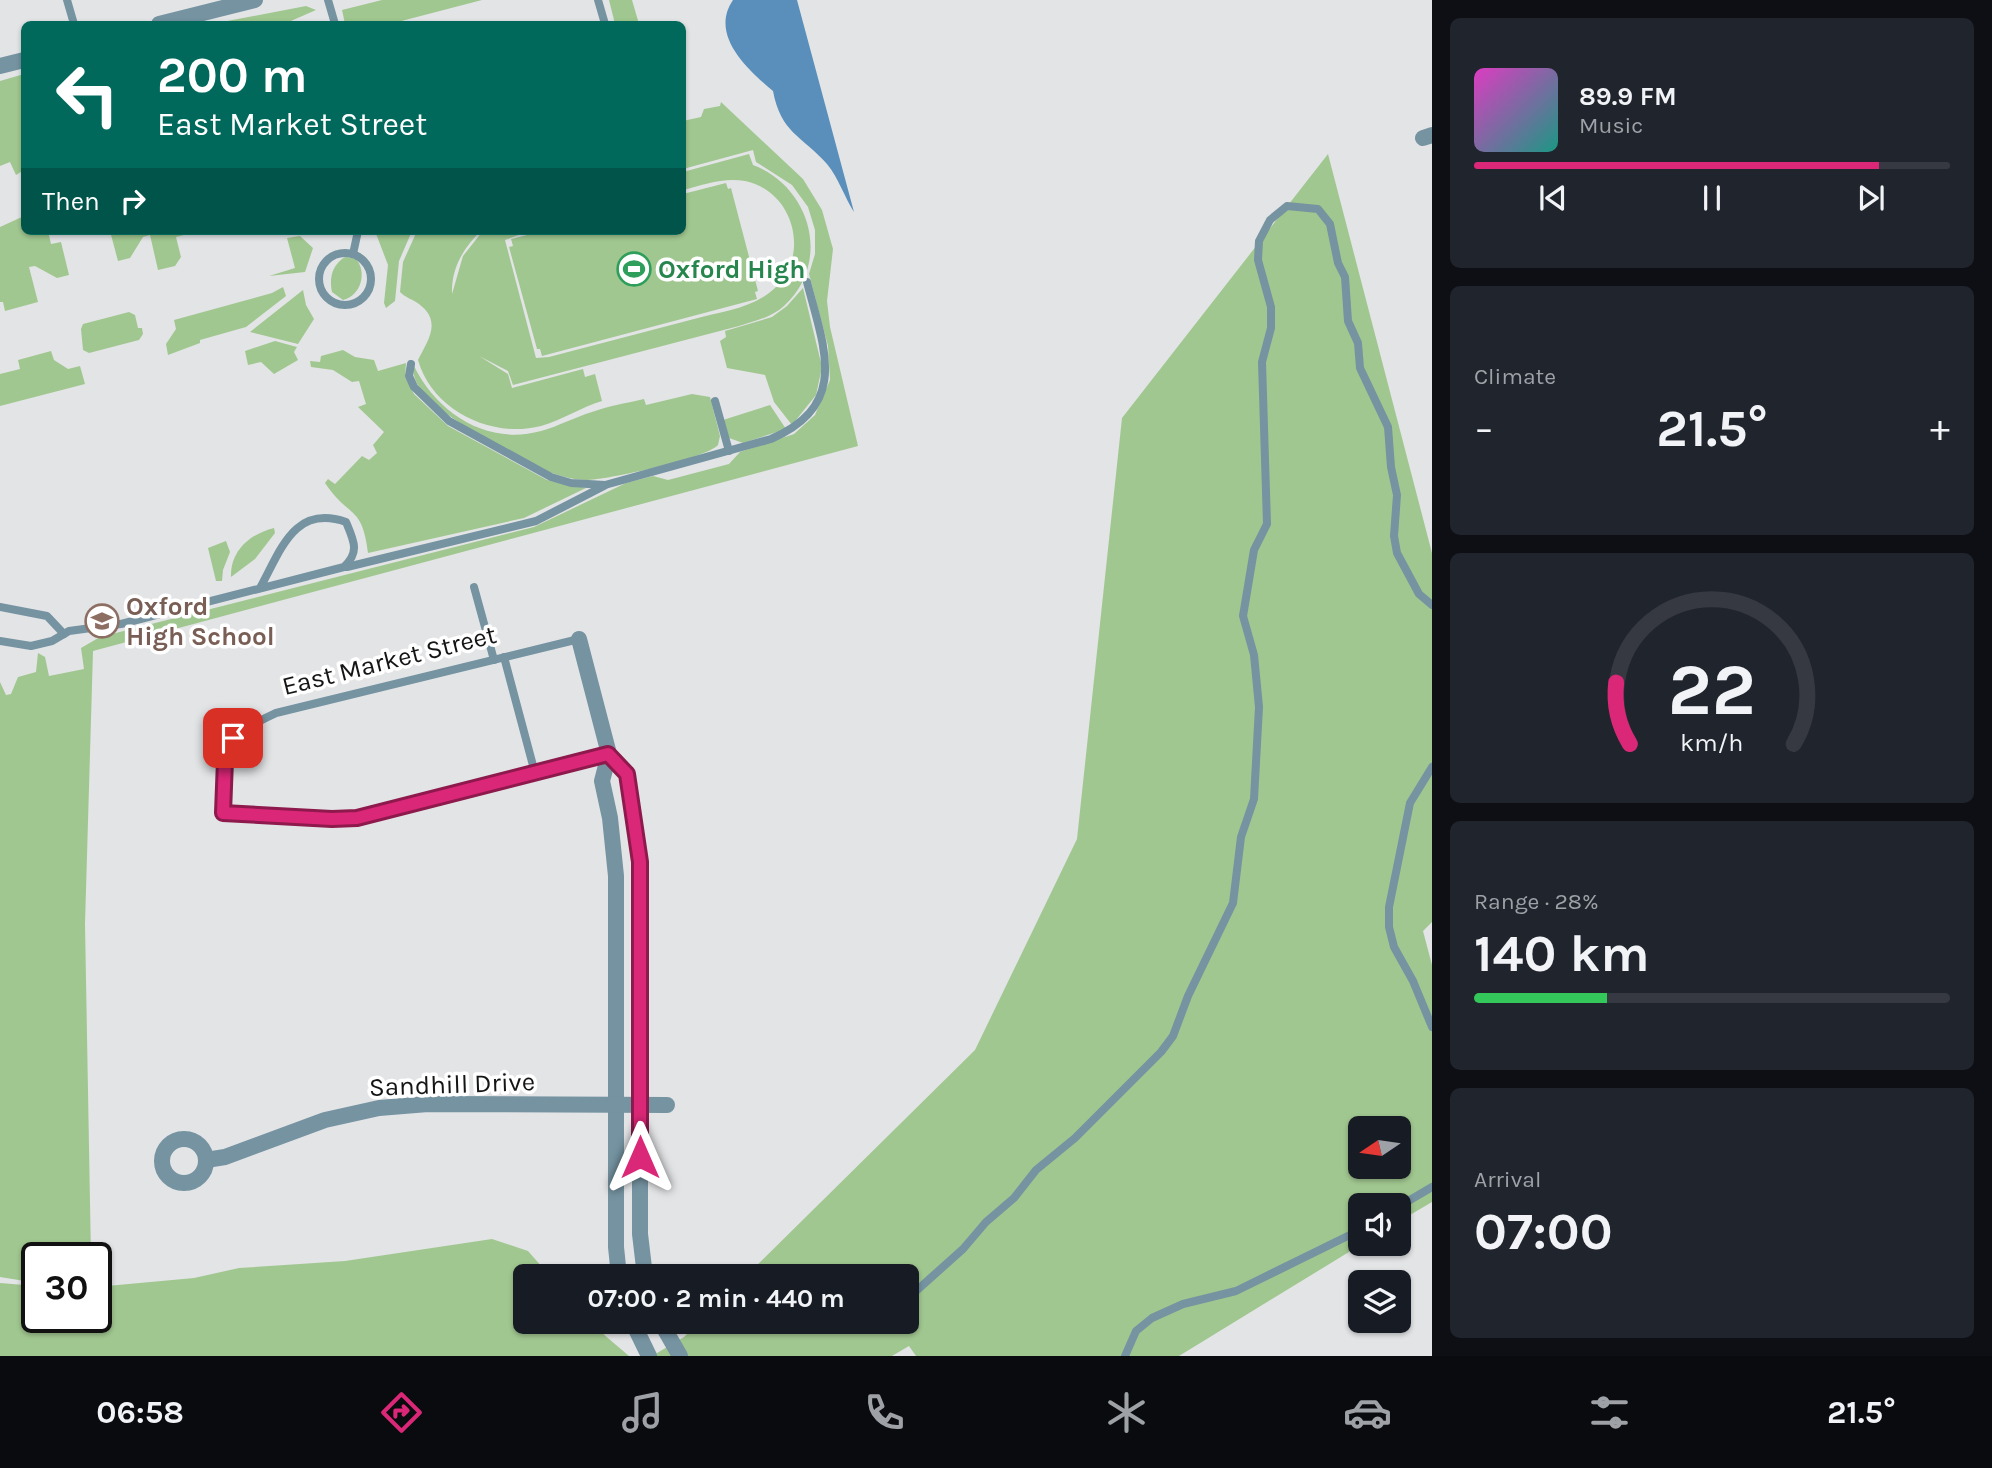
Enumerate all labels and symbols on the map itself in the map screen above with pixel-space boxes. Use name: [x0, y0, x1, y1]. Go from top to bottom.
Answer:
sports icon: Oxford High: [615, 250, 653, 288]
place label: Oxford High: [658, 254, 805, 285]
place label: Oxford High School: [126, 591, 275, 652]
school or university icon: Oxford High School: [83, 602, 121, 640]
street label: East Market Street: [279, 619, 500, 702]
pin: [203, 708, 263, 768]
street label: Sandhill Drive: [369, 1066, 536, 1103]
north arrow: [1348, 1116, 1410, 1180]
position arrow: [603, 1120, 677, 1194]
speed limit sign: 30: [21, 1242, 112, 1333]

